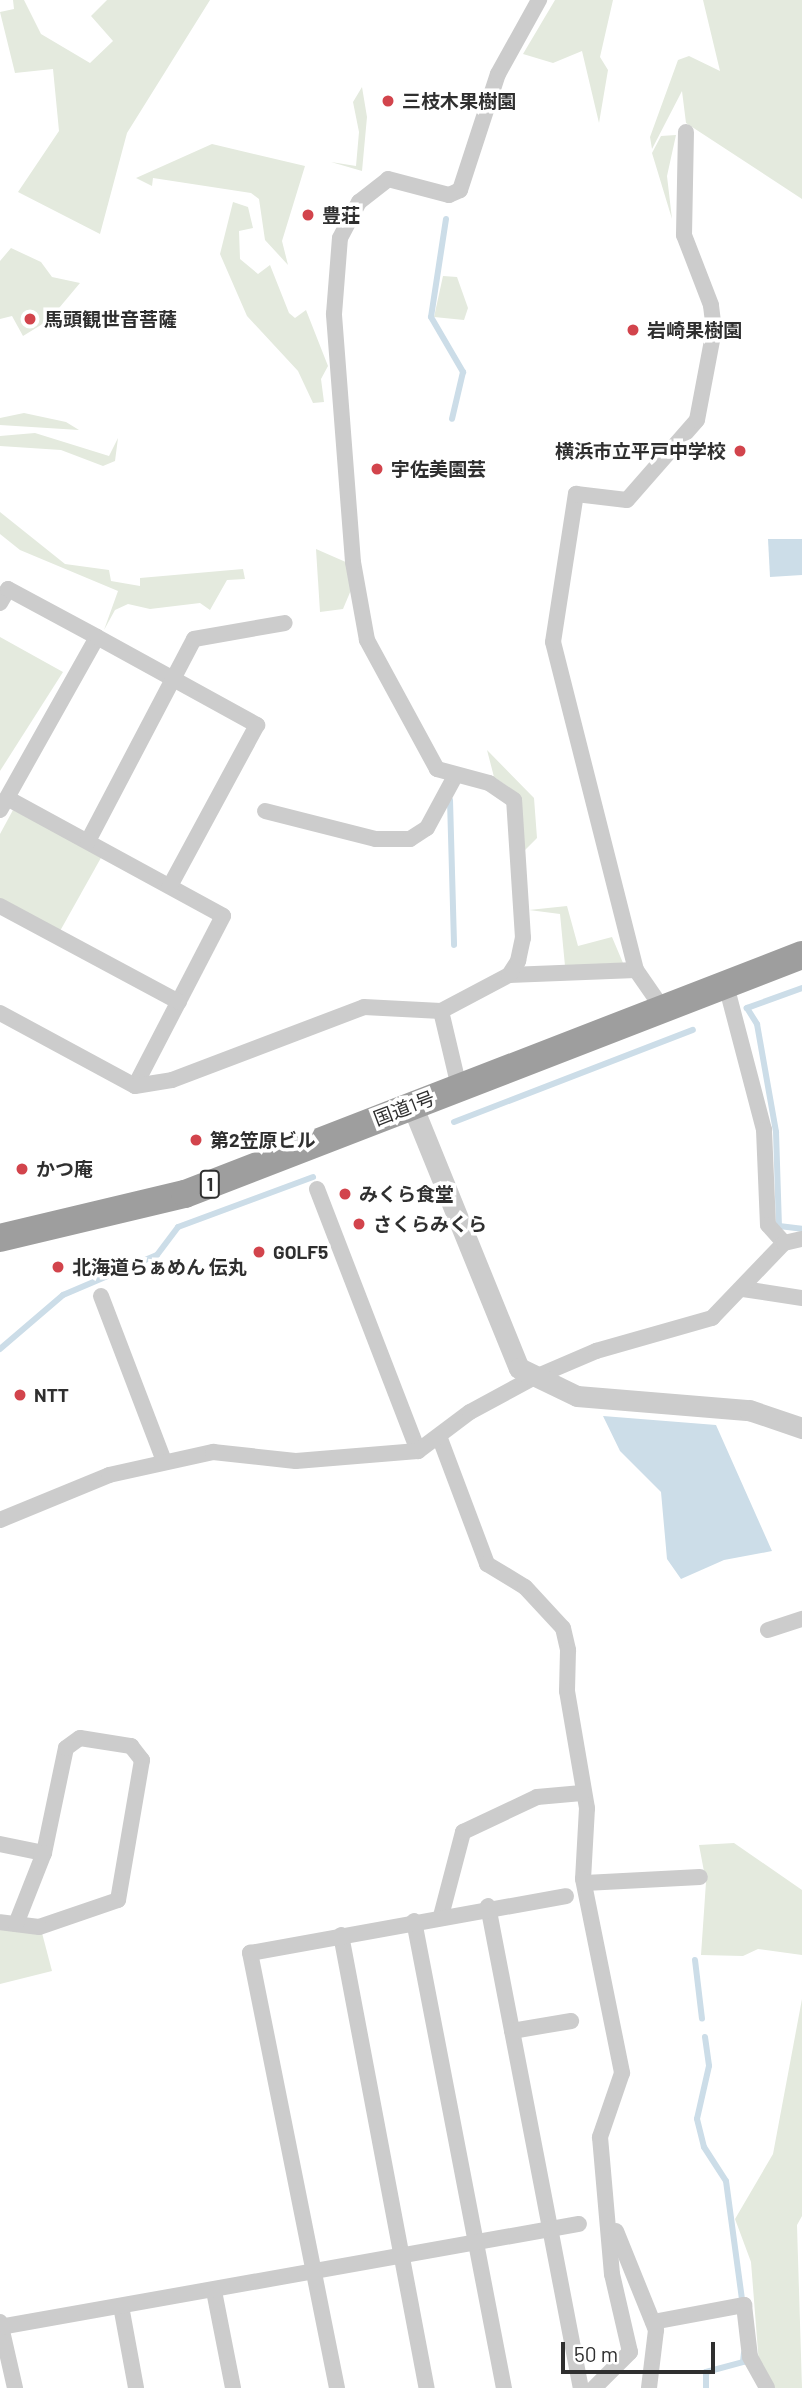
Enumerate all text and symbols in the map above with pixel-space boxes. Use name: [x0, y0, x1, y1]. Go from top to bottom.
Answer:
place label: 三枝木果樹園: [402, 90, 516, 112]
marker: 三枝木果樹園: [380, 93, 396, 109]
place label: 豊荘: [322, 204, 360, 226]
marker: 豊荘: [300, 207, 316, 223]
place label: 馬頭観世音菩薩: [44, 308, 177, 330]
marker: 馬頭観世音菩薩: [22, 311, 38, 327]
place label: 岩崎果樹園: [647, 319, 742, 341]
marker: 岩崎果樹園: [625, 322, 641, 338]
place label: 横浜市立平戸中学校: [555, 440, 726, 462]
marker: 横浜市立平戸中学校: [732, 443, 748, 459]
place label: 宇佐美園芸: [391, 458, 486, 480]
marker: 宇佐美園芸: [369, 461, 385, 477]
street label: 国道1号: [370, 1086, 438, 1130]
place label: 第2笠原ビル: [210, 1129, 316, 1151]
marker: 第2笠原ビル: [188, 1132, 204, 1148]
place label: かつ庵: [36, 1158, 93, 1180]
marker: かつ庵: [14, 1161, 30, 1177]
road number: 1: [200, 1170, 220, 1198]
place label: みくら食堂: [359, 1183, 454, 1205]
marker: みくら食堂: [337, 1186, 353, 1202]
place label: さくらみくら: [373, 1213, 487, 1235]
marker: さくらみくら: [351, 1216, 367, 1232]
place label: GOLF5: [273, 1241, 328, 1263]
marker: GOLF5: [251, 1244, 267, 1260]
place label: 北海道らぁめん 伝丸: [72, 1256, 247, 1278]
marker: 北海道らぁめん 伝丸: [50, 1259, 66, 1275]
place label: NTT: [34, 1384, 69, 1406]
marker: NTT: [12, 1387, 28, 1403]
scale bar: [564, 2328, 718, 2372]
text: 50 m: [574, 2341, 618, 2366]

